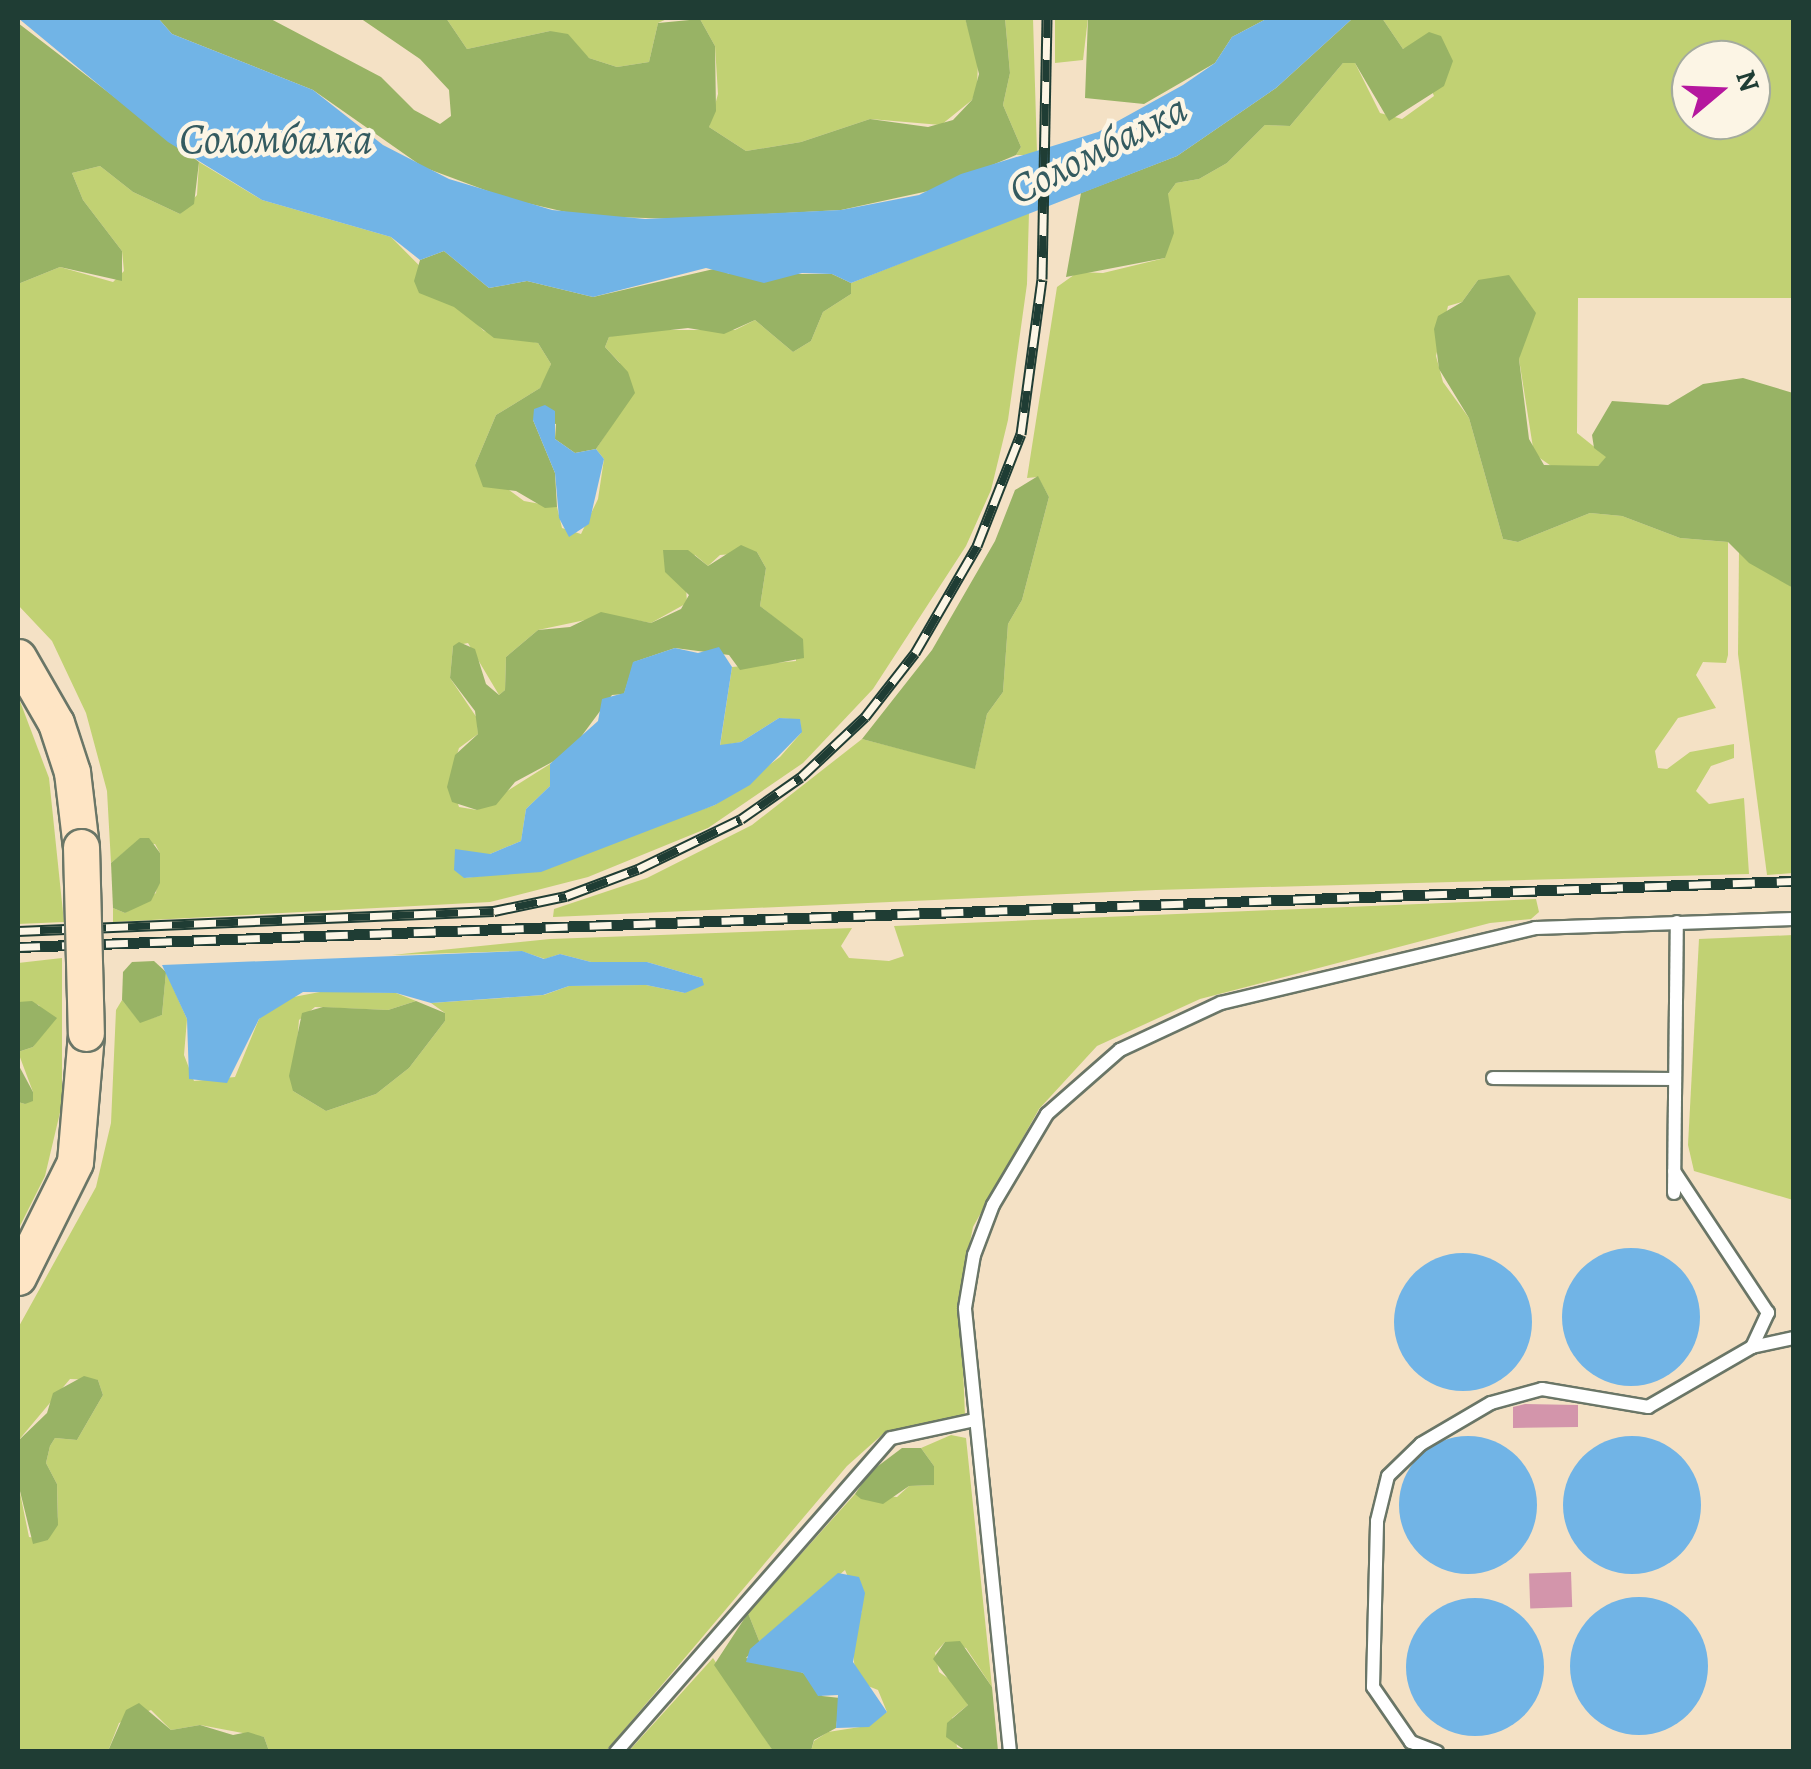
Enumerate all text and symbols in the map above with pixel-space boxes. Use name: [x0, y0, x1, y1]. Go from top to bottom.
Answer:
north arrow: [1671, 40, 1771, 140]
text: N: [1726, 65, 1769, 97]
water label: Соломбалка: [1000, 83, 1196, 215]
water label: Соломбалка: [179, 114, 373, 164]

